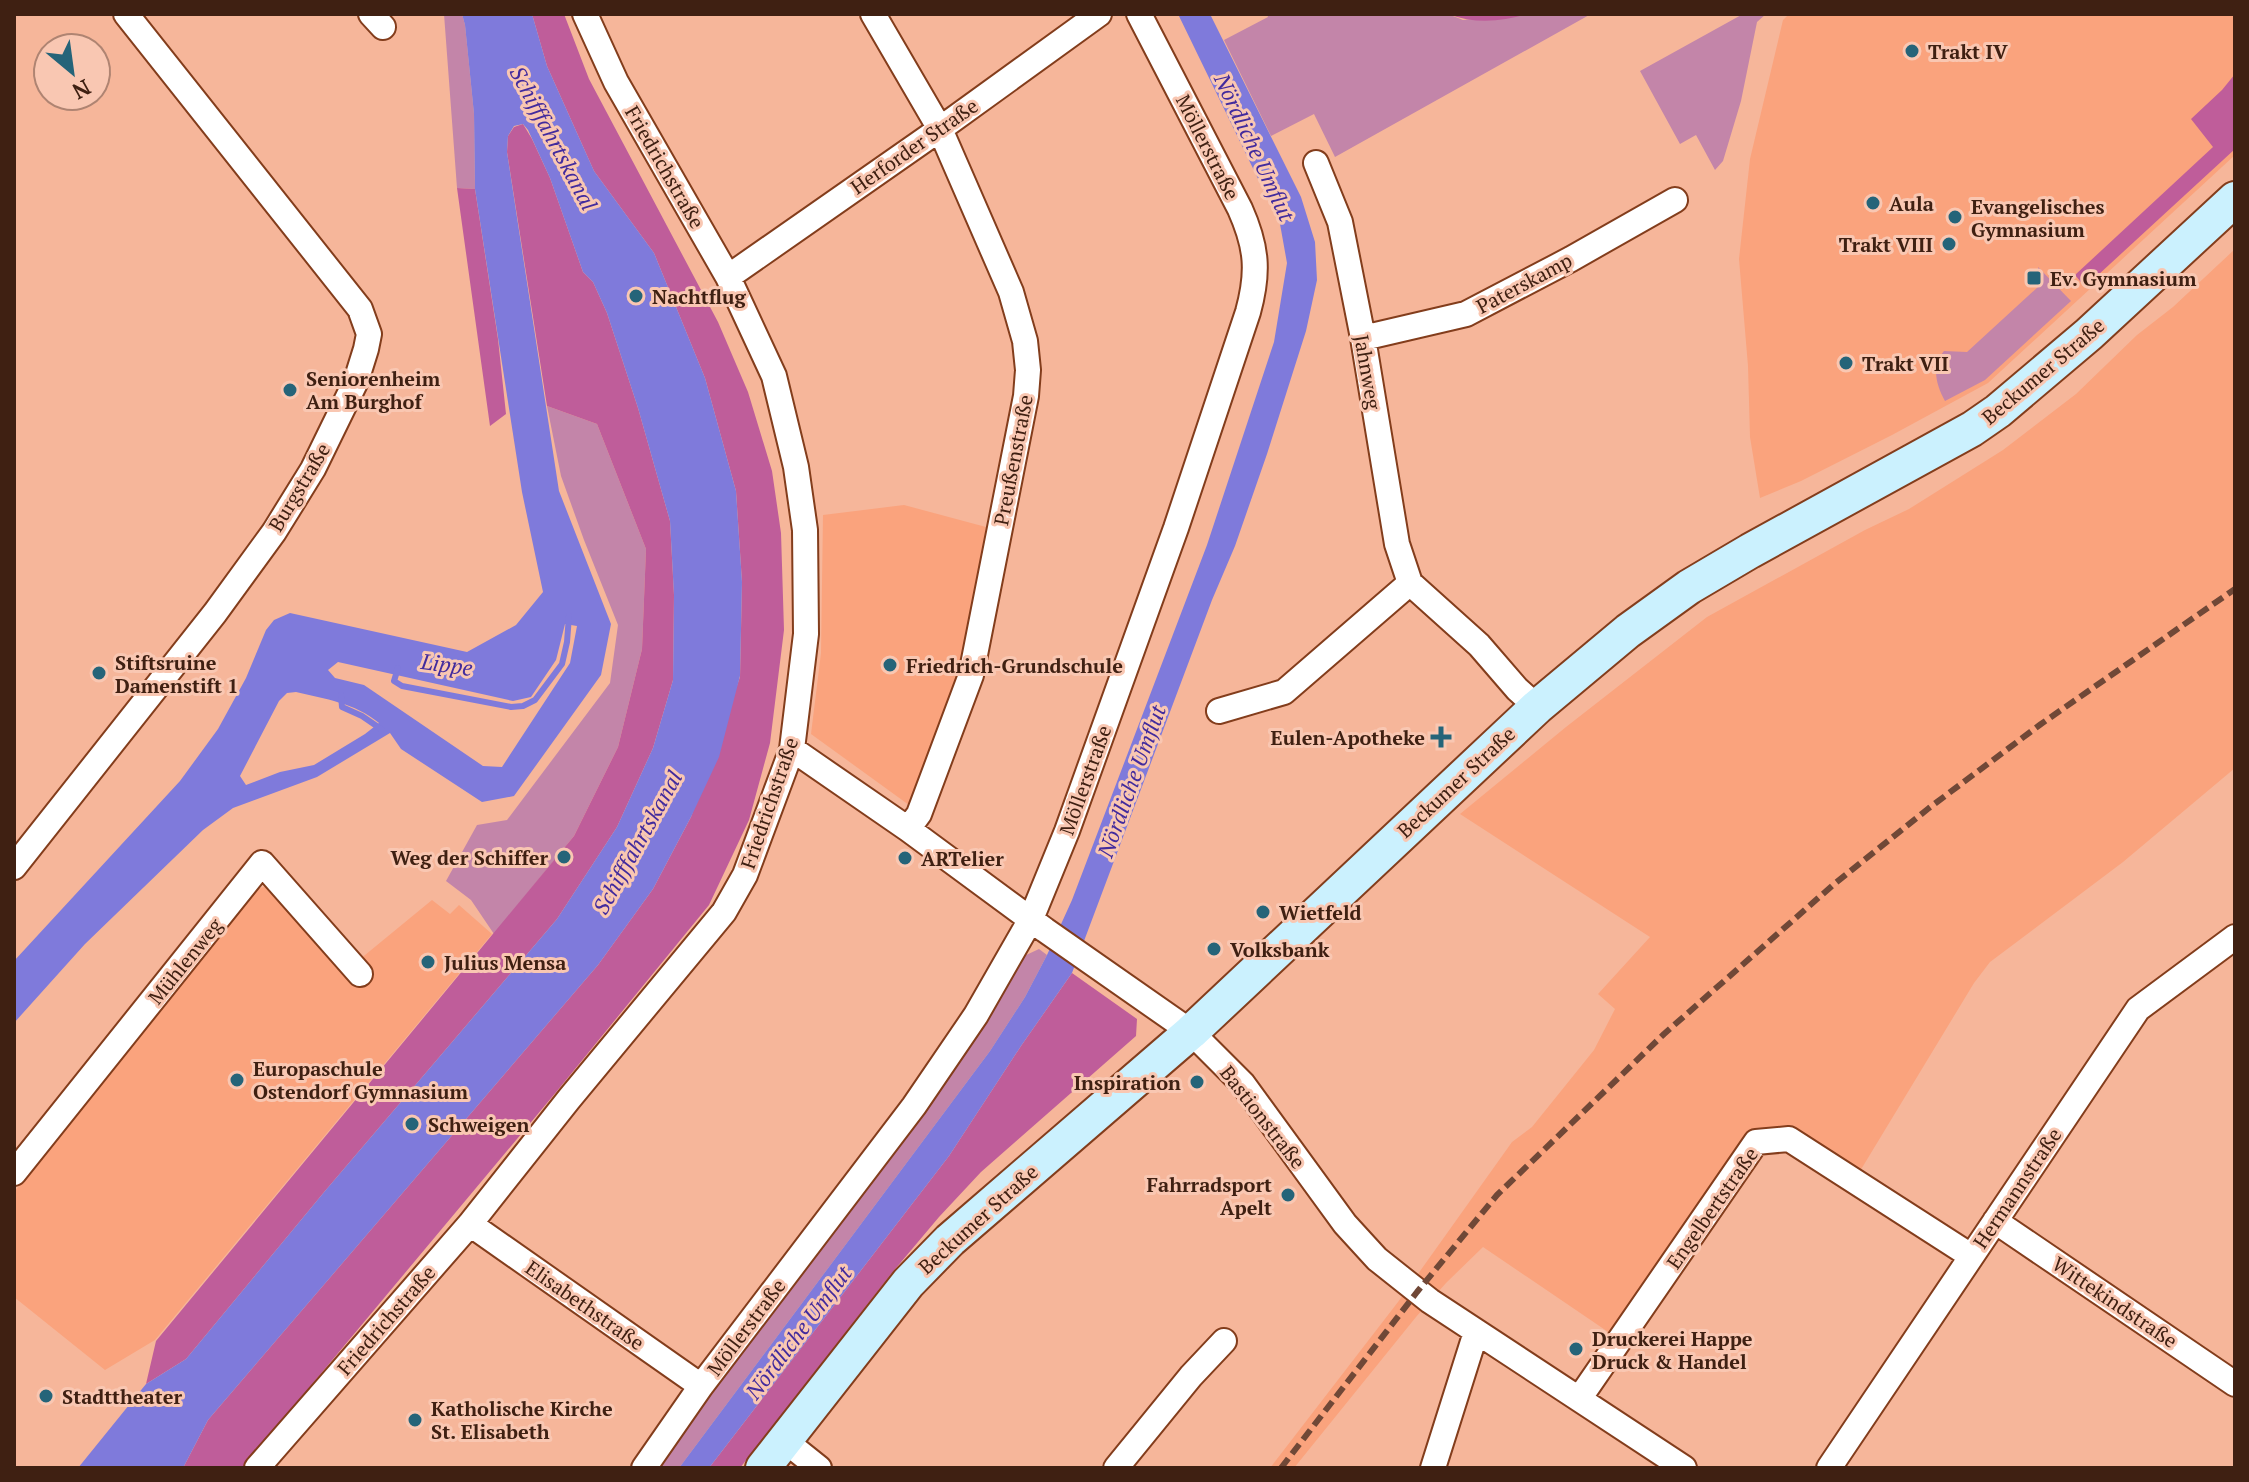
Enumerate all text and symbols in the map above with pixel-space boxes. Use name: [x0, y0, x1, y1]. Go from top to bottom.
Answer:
north arrow: [32, 32, 112, 112]
place label: Trakt IV: [1928, 38, 2008, 65]
marker: Trakt IV: [1903, 42, 1921, 60]
water label: Schifffahrtskanal: [504, 61, 604, 215]
water label: Nördliche Umflut: [1208, 68, 1302, 226]
text: N: [67, 73, 96, 107]
street label: Möllerstraße: [1170, 90, 1246, 204]
street label: Herforder Straße: [845, 92, 983, 200]
street label: Friedrichstraße: [619, 101, 711, 233]
place label: Aula: [1889, 190, 1934, 217]
place label: Evangelisches Gymnasium: [1971, 193, 2104, 243]
marker: Aula: [1864, 194, 1882, 212]
marker: Evangelisches Gymnasium: [1946, 208, 1964, 226]
place label: Trakt VIII: [1839, 231, 1933, 258]
marker: Trakt VIII: [1940, 235, 1958, 253]
street label: Paterskamp: [1471, 246, 1577, 320]
place label: Ev. Gymnasium: [2050, 265, 2197, 292]
marker: Ev. Gymnasium: [2025, 269, 2043, 287]
place label: Nachtflug: [652, 283, 746, 310]
marker: Nachtflug: [627, 287, 645, 305]
street label: Beckumer Straße: [1976, 312, 2110, 430]
street label: Jahnweg: [1348, 333, 1388, 412]
place label: Trakt VII: [1862, 350, 1949, 377]
marker: Trakt VII: [1837, 354, 1855, 372]
place label: Seniorenheim Am Burghof: [306, 365, 441, 415]
marker: Seniorenheim Am Burghof: [281, 381, 299, 399]
street label: Preußenstraße: [987, 392, 1039, 528]
street label: Burgstraße: [262, 438, 336, 536]
water label: Lippe: [418, 646, 475, 682]
place label: Stiftsruine Damenstift 1: [115, 649, 239, 699]
place label: Friedrich-Grundschule: [906, 652, 1123, 679]
marker: Friedrich-Grundschule: [881, 656, 899, 674]
marker: Stiftsruine Damenstift 1: [90, 664, 108, 682]
water label: Nördliche Umflut: [1090, 700, 1172, 862]
street label: Beckumer Straße: [1391, 720, 1521, 844]
street label: Möllerstraße: [1053, 721, 1117, 839]
place label: Eulen-Apotheke: [1271, 724, 1425, 751]
marker: Eulen-Apotheke: [1432, 728, 1450, 746]
street label: Friedrichstraße: [734, 734, 804, 872]
water label: Schifffahrtskanal: [586, 765, 688, 919]
place label: Weg der Schiffer: [391, 844, 548, 871]
place label: ARTelier: [921, 845, 1004, 872]
marker: Weg der Schiffer: [555, 848, 573, 866]
marker: ARTelier: [896, 849, 914, 867]
place label: Wietfeld: [1279, 899, 1362, 926]
marker: Wietfeld: [1254, 903, 1272, 921]
street label: Mühlenweg: [142, 912, 228, 1010]
place label: Volksbank: [1230, 936, 1330, 963]
marker: Volksbank: [1205, 940, 1223, 958]
place label: Julius Mensa: [444, 949, 566, 976]
marker: Julius Mensa: [419, 953, 437, 971]
place label: Europaschule Ostendorf Gymnasium: [253, 1055, 468, 1105]
street label: Bastionstraße: [1214, 1060, 1312, 1174]
place label: Inspiration: [1074, 1069, 1181, 1096]
marker: Europaschule Ostendorf Gymnasium: [228, 1071, 246, 1089]
marker: Inspiration: [1188, 1073, 1206, 1091]
place label: Schweigen: [428, 1111, 529, 1138]
marker: Schweigen: [403, 1115, 421, 1133]
street label: Hermannstraße: [1967, 1122, 2067, 1254]
street label: Engelbertstraße: [1660, 1142, 1764, 1274]
street label: Beckumer Straße: [912, 1158, 1044, 1280]
place label: Fahrradsport Apelt: [1147, 1171, 1272, 1221]
marker: Fahrradsport Apelt: [1279, 1186, 1297, 1204]
street label: Wittekindstraße: [2047, 1250, 2183, 1354]
street label: Elisabethstraße: [520, 1254, 650, 1356]
street label: Friedrichstraße: [331, 1259, 441, 1381]
water label: Nördliche Umflut: [738, 1259, 858, 1405]
street label: Möllerstraße: [701, 1273, 791, 1381]
place label: Druckerei Happe Druck & Handel: [1592, 1325, 1753, 1375]
marker: Druckerei Happe Druck & Handel: [1567, 1340, 1585, 1358]
place label: Stadttheater: [62, 1383, 182, 1410]
marker: Stadttheater: [37, 1387, 55, 1405]
place label: Katholische Kirche St. Elisabeth: [431, 1395, 613, 1445]
marker: Katholische Kirche St. Elisabeth: [406, 1411, 424, 1429]

